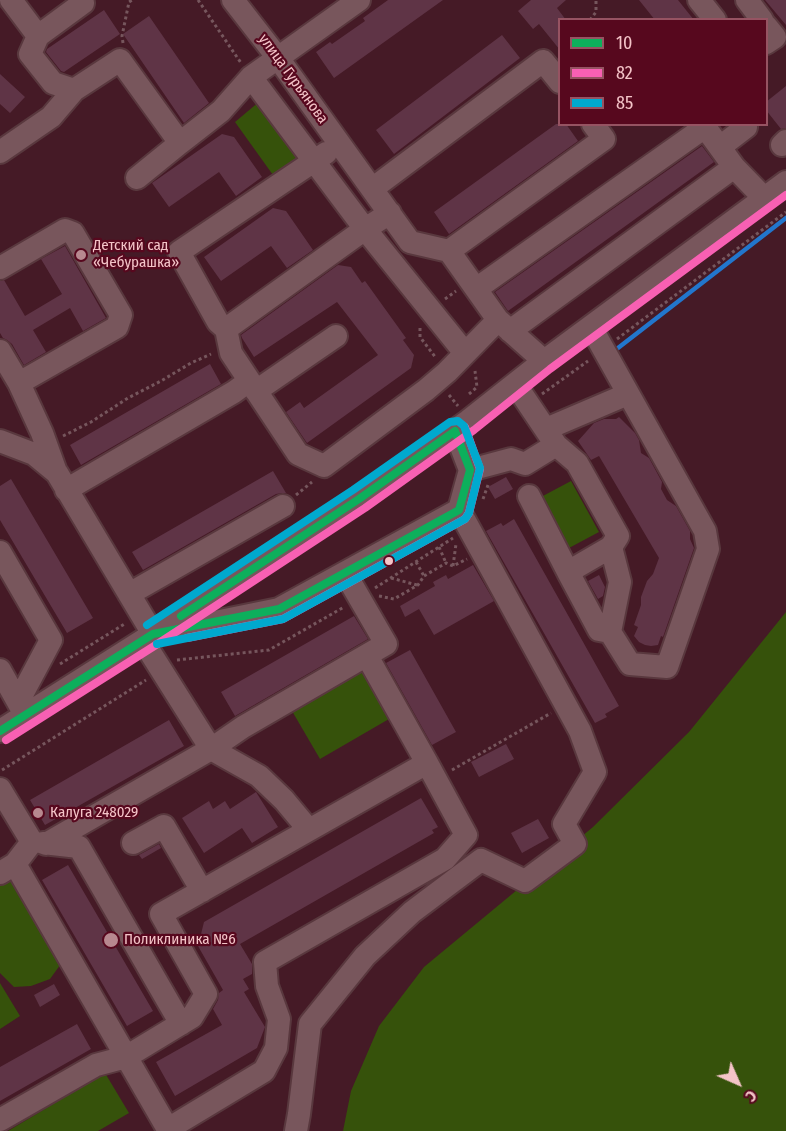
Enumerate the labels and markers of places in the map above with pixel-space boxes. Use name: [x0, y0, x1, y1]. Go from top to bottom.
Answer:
place label: Детский сад «Чебурашка»: [93, 237, 179, 272]
marker: Детский сад «Чебурашка»: [74, 248, 88, 262]
unlabelled marker: [383, 555, 395, 567]
place label: Калуга 248029: [50, 804, 138, 822]
marker: Калуга 248029: [31, 806, 45, 820]
marker: Поликлиника №6: [102, 931, 120, 949]
place label: Поликлиника №6: [124, 931, 236, 949]

